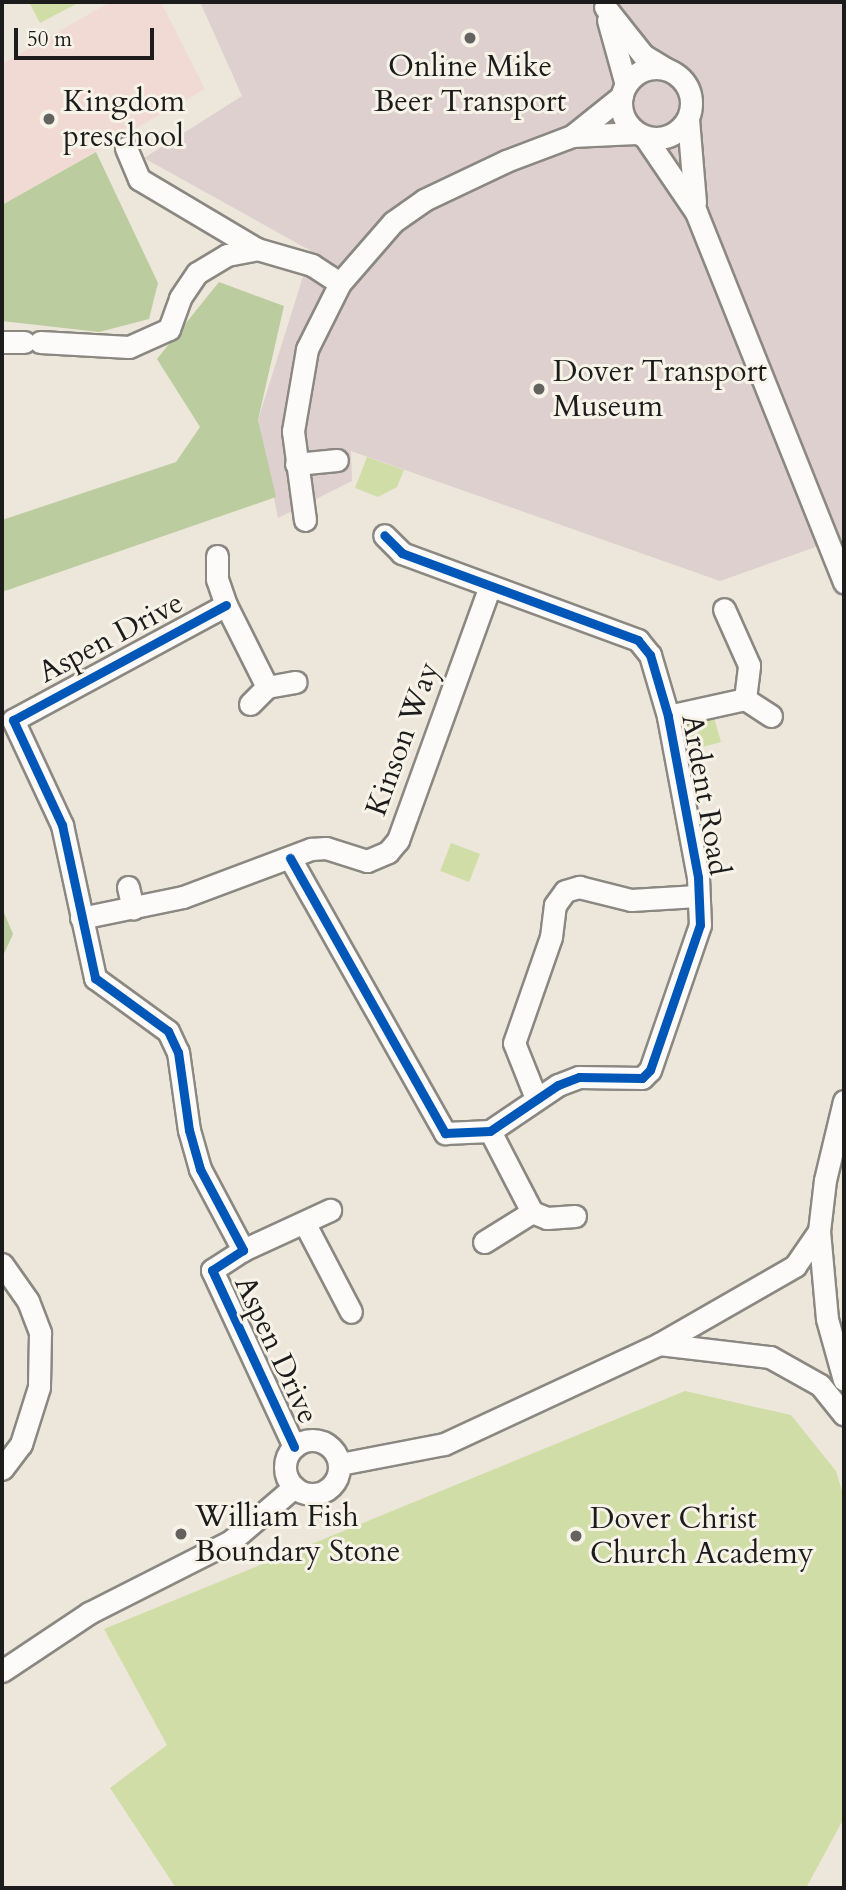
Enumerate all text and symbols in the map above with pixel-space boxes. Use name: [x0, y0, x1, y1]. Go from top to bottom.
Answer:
scale bar: [18, 14, 158, 58]
text: 50 m: [27, 25, 72, 54]
marker: Online Mike Beer Transport: [462, 30, 478, 46]
place label: Online Mike Beer Transport: [374, 49, 566, 119]
place label: Kingdom preschool: [63, 84, 185, 154]
marker: Kingdom preschool: [41, 111, 57, 127]
place label: Dover Transport Museum: [553, 354, 767, 424]
marker: Dover Transport Museum: [531, 381, 547, 397]
street label: Aspen Drive: [33, 585, 189, 691]
street label: Kinson Way: [359, 657, 447, 821]
street label: Ardent Road: [673, 712, 737, 878]
street label: Aspen Drive: [226, 1271, 326, 1429]
place label: William Fish Boundary Stone: [195, 1499, 400, 1570]
place label: Dover Christ Church Academy: [590, 1501, 814, 1572]
marker: William Fish Boundary Stone: [173, 1526, 189, 1542]
marker: Dover Christ Church Academy: [568, 1528, 584, 1544]

